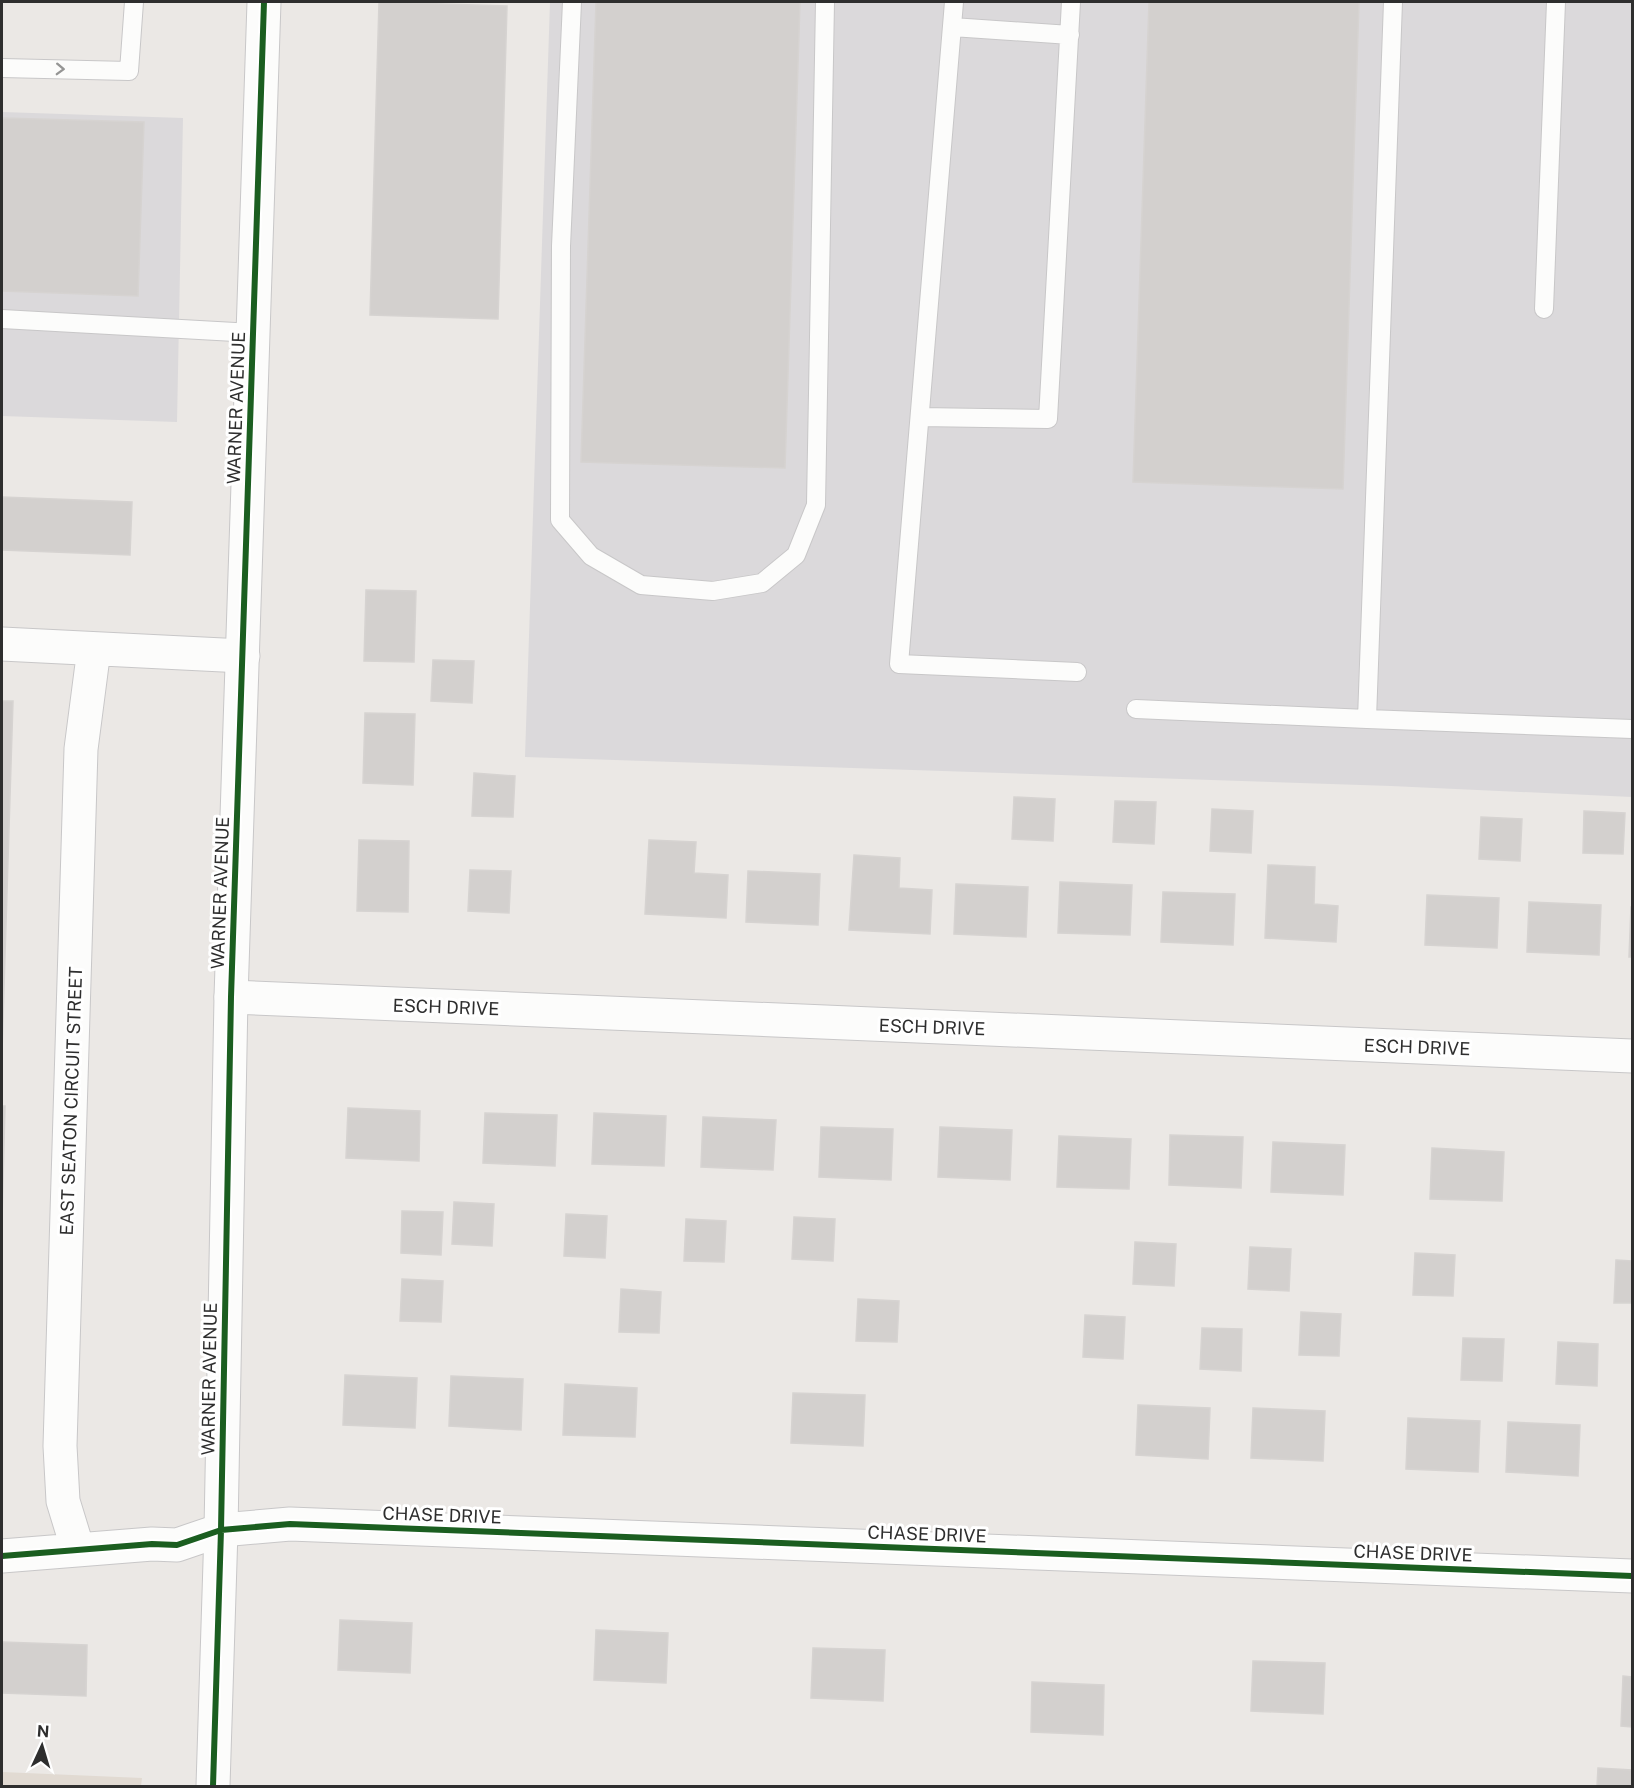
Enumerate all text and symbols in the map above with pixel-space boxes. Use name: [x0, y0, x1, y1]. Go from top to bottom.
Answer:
one-way arrow: [55, 63, 64, 76]
street label: WARNER AVENUE: [223, 331, 249, 485]
street label: WARNER AVENUE: [207, 816, 233, 970]
street label: EAST SEATON CIRCUIT STREET: [56, 966, 86, 1236]
street label: ESCH DRIVE: [392, 995, 500, 1019]
street label: ESCH DRIVE: [878, 1015, 986, 1039]
street label: ESCH DRIVE: [1363, 1035, 1471, 1059]
street label: WARNER AVENUE: [197, 1302, 221, 1456]
street label: CHASE DRIVE: [382, 1502, 502, 1528]
street label: CHASE DRIVE: [867, 1521, 987, 1547]
street label: CHASE DRIVE: [1353, 1540, 1473, 1566]
north arrow: [12, 1716, 72, 1776]
text: N: [36, 1722, 50, 1741]

